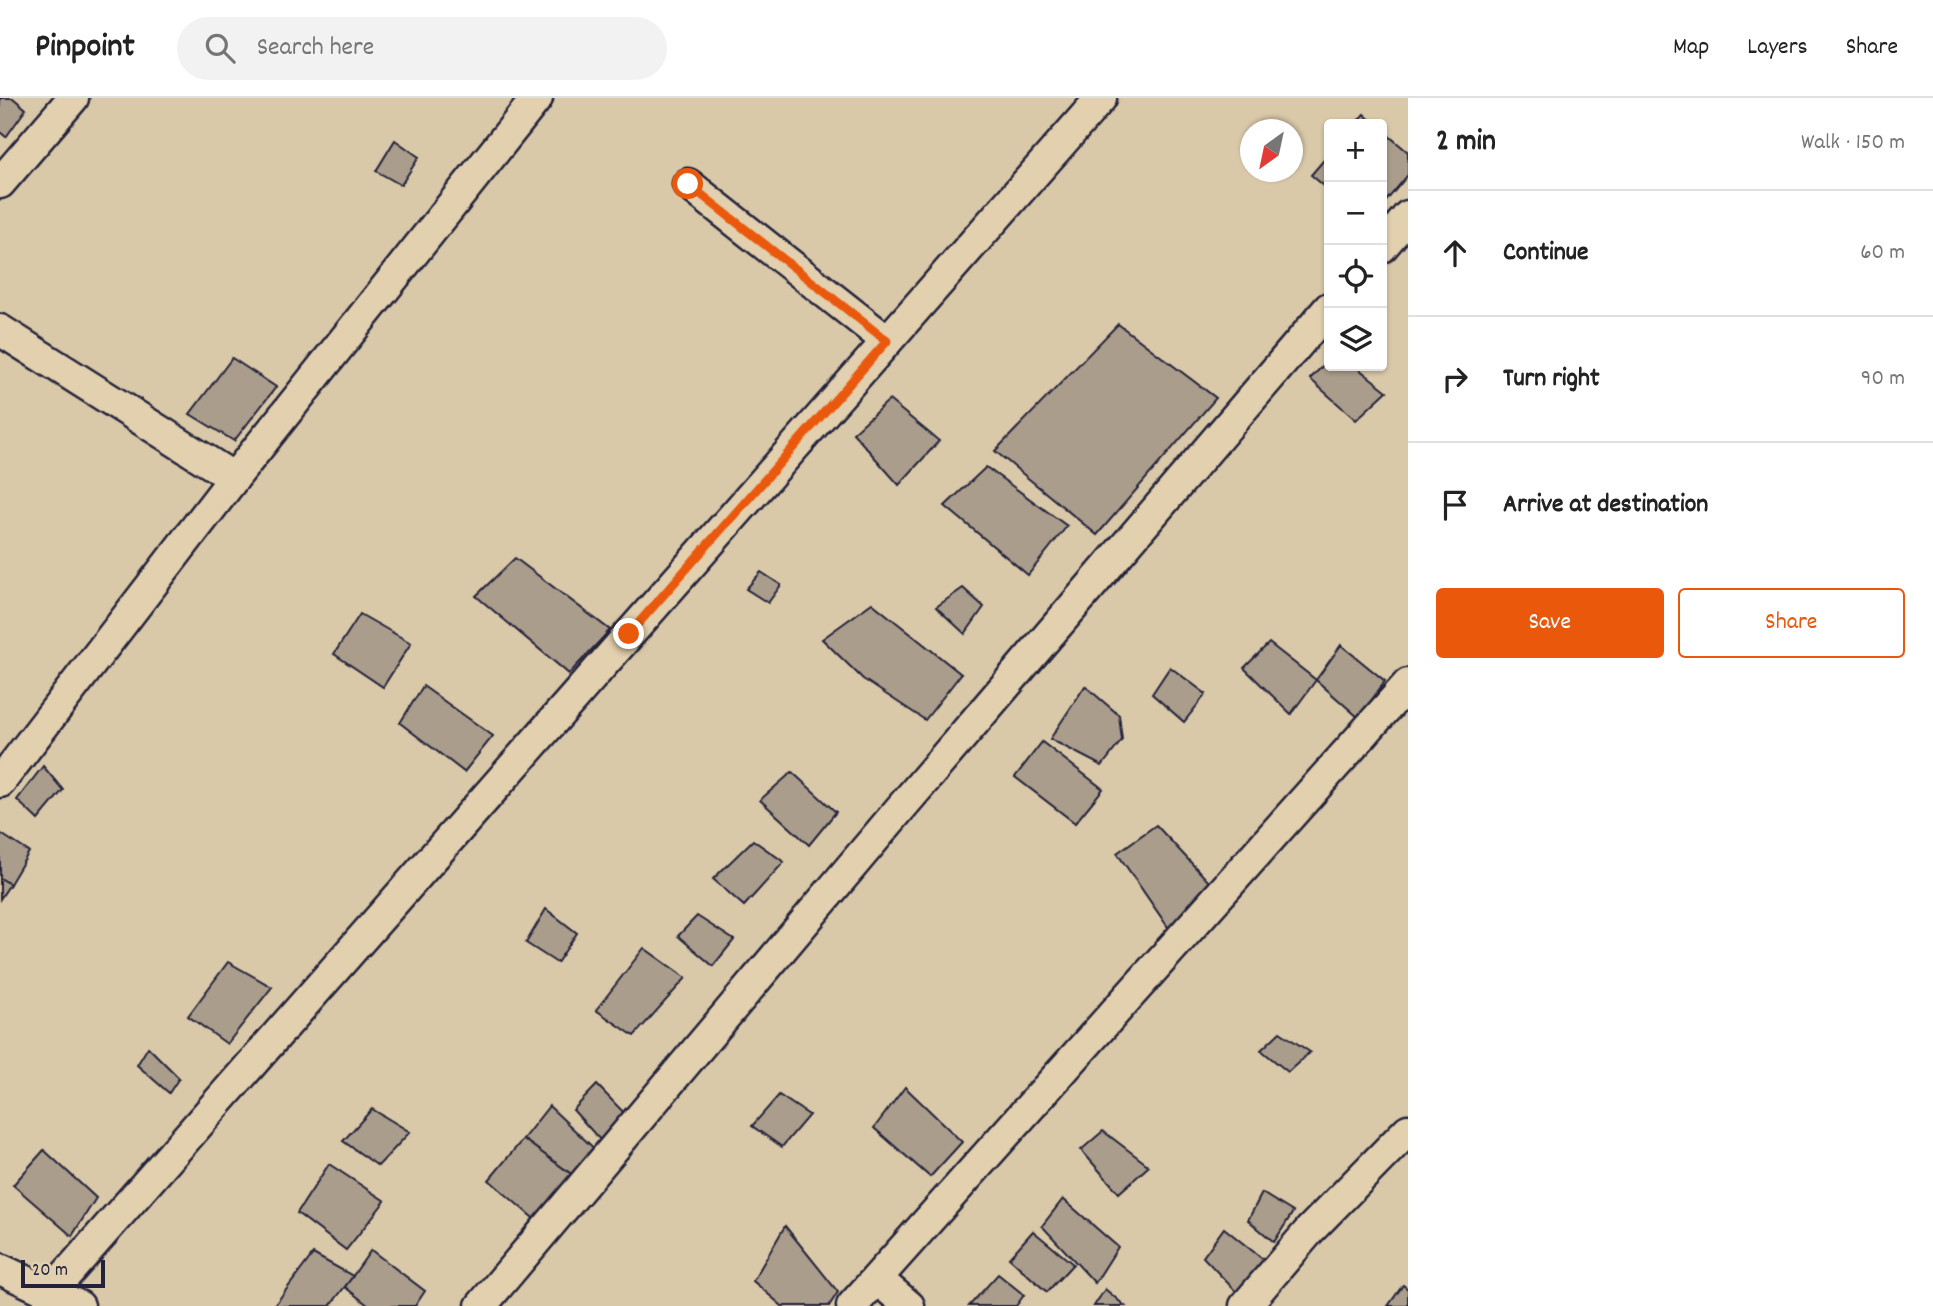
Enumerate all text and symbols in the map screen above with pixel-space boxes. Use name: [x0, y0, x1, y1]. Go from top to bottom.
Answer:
search box: [177, 17, 667, 80]
text: Pinpoint: [35, 25, 135, 72]
icon: search: [201, 29, 239, 67]
text: Search here: [257, 30, 374, 67]
text: Map: [1673, 31, 1709, 65]
text: Layers: [1747, 31, 1808, 65]
text: Share: [1846, 31, 1898, 65]
north arrow: [1240, 119, 1303, 182]
map controls: [1324, 119, 1387, 371]
button: +: [1324, 119, 1387, 182]
text: 2 min: [1436, 122, 1496, 165]
text: Walk · 150 m: [1801, 127, 1905, 160]
route start: [672, 168, 703, 199]
button: −: [1324, 182, 1387, 245]
icon: ahead: [1436, 234, 1474, 272]
text: Continue: [1503, 235, 1588, 272]
text: 60 m: [1860, 237, 1905, 270]
button: locate: [1324, 245, 1387, 308]
button: layers: [1324, 308, 1387, 371]
icon: right: [1436, 360, 1474, 398]
text: Turn right: [1503, 361, 1600, 398]
text: 90 m: [1861, 363, 1905, 396]
icon: arrive: [1436, 486, 1474, 524]
text: Arrive at destination: [1503, 487, 1708, 524]
button: Save: [1436, 588, 1664, 658]
button: Share: [1678, 588, 1905, 658]
route end: [613, 618, 644, 649]
scale bar: [21, 1257, 105, 1289]
text: 20 m: [32, 1258, 68, 1285]

